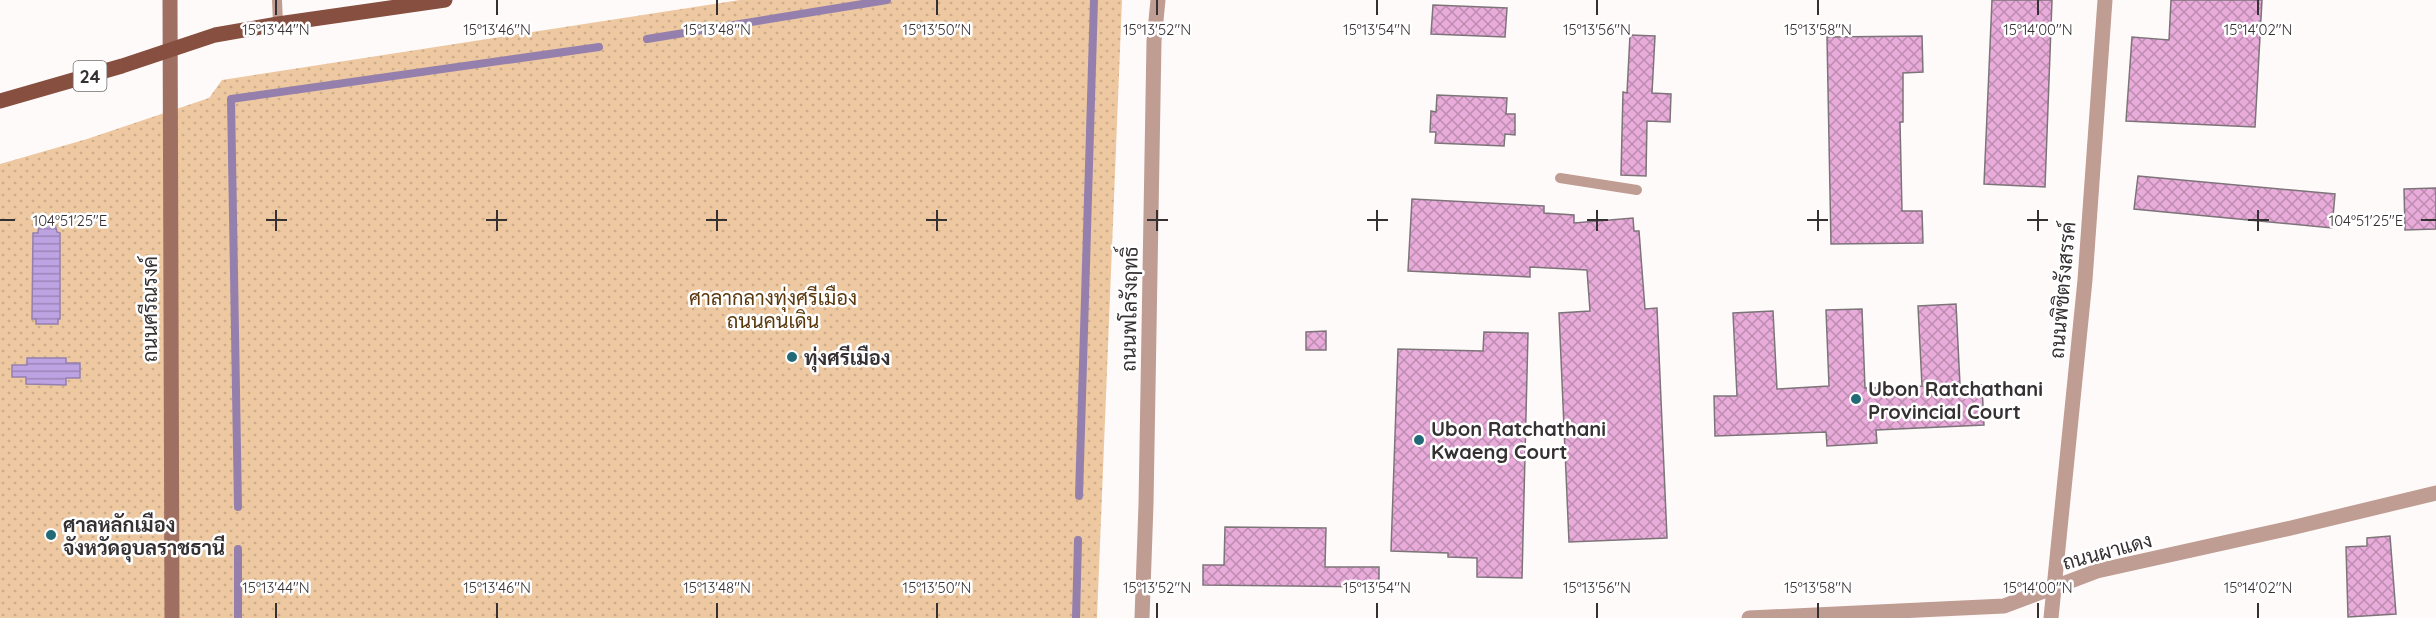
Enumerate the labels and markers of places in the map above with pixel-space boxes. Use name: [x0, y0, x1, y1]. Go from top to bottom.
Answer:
place label: ทุ่งศรีเมือง: [804, 345, 890, 373]
marker: ทุ่งศรีเมือง: [785, 350, 799, 364]
place label: Ubon Ratchathani Provincial Court: [1868, 376, 2043, 424]
marker: Ubon Ratchathani Provincial Court: [1849, 392, 1863, 406]
place label: Ubon Ratchathani Kwaeng Court: [1431, 416, 1606, 464]
marker: Ubon Ratchathani Kwaeng Court: [1412, 433, 1426, 447]
place label: ศาลหลักเมือง จังหวัดอุบลราชธานี: [63, 512, 225, 563]
marker: ศาลหลักเมือง จังหวัดอุบลราชธานี: [44, 528, 58, 542]

